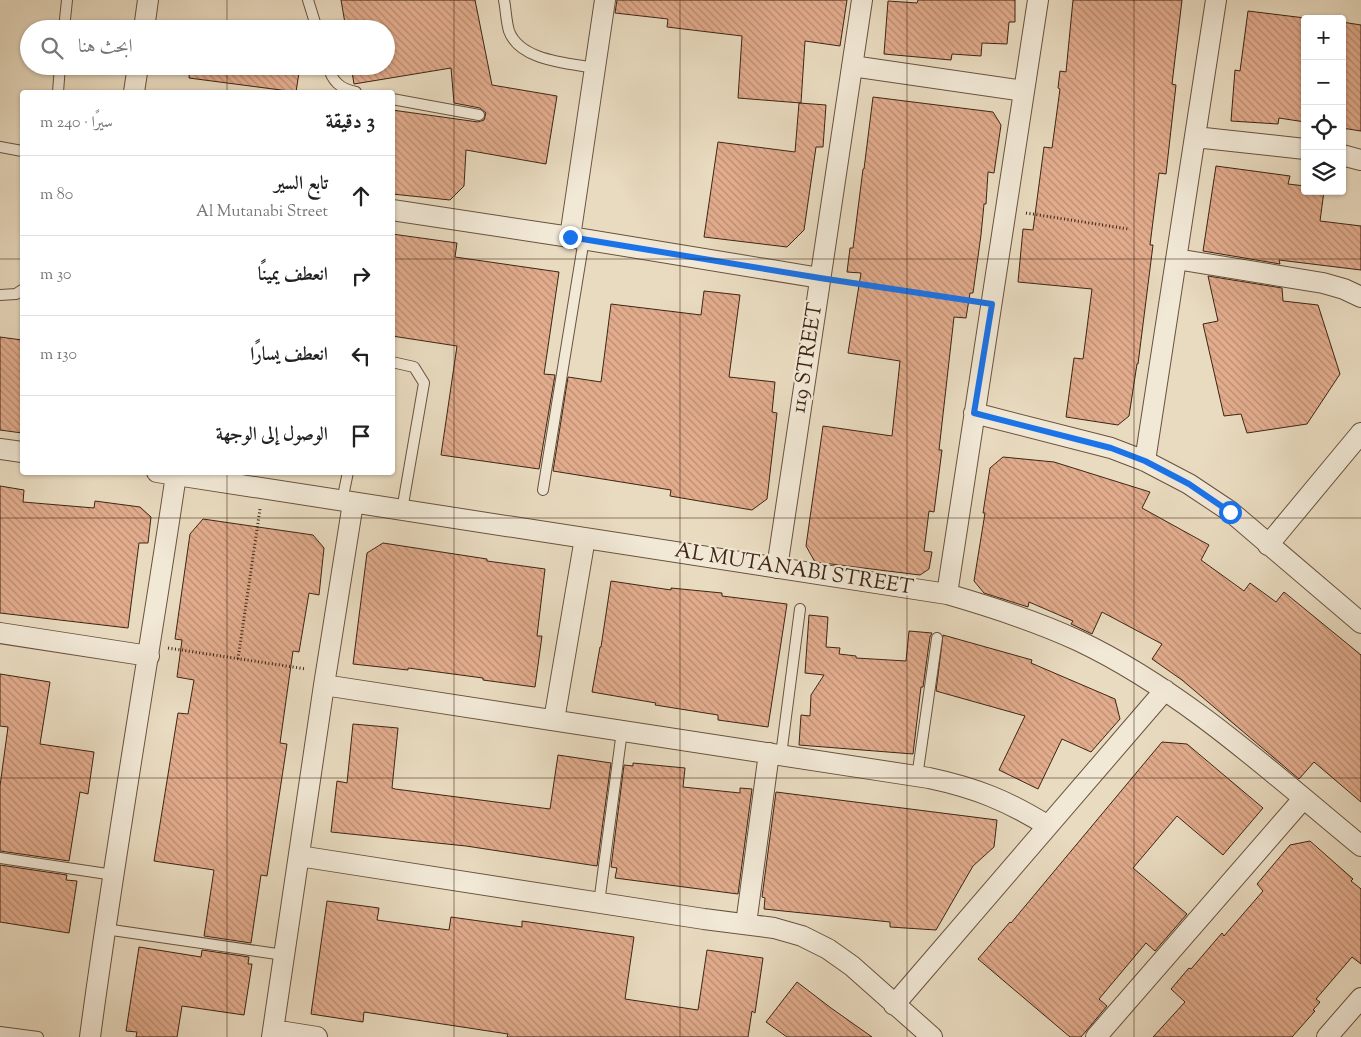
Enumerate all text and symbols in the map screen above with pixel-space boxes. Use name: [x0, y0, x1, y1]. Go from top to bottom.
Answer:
map controls: [1301, 15, 1346, 195]
button: +: [1301, 15, 1346, 60]
search box: [20, 20, 395, 75]
icon: search: [38, 34, 66, 62]
text: ابحث هنا: [78, 34, 133, 61]
button: −: [1301, 60, 1346, 105]
button: locate: [1301, 105, 1346, 150]
text: 3 دقيقة: [325, 108, 375, 138]
text: سيرًا · 240 m: [40, 112, 113, 135]
button: layers: [1301, 150, 1346, 195]
text: تابع السير: [274, 171, 328, 198]
icon: ahead: [347, 182, 375, 210]
text: 80 m: [40, 184, 73, 207]
text: Al Mutanabi Street: [196, 201, 328, 224]
route end: [559, 226, 582, 249]
text: انعطف يمينًا: [258, 262, 328, 289]
icon: right: [347, 262, 375, 290]
text: 30 m: [40, 264, 71, 287]
street label: 119 STREET: [784, 300, 832, 415]
text: انعطف يسارًا: [250, 342, 328, 369]
icon: left: [347, 342, 375, 370]
text: 130 m: [40, 344, 77, 367]
text: الوصول إلى الوجهة: [216, 422, 328, 449]
icon: arrive: [347, 422, 375, 450]
route start: [1219, 501, 1242, 524]
street label: AL MUTANABI STREET: [673, 536, 916, 604]

